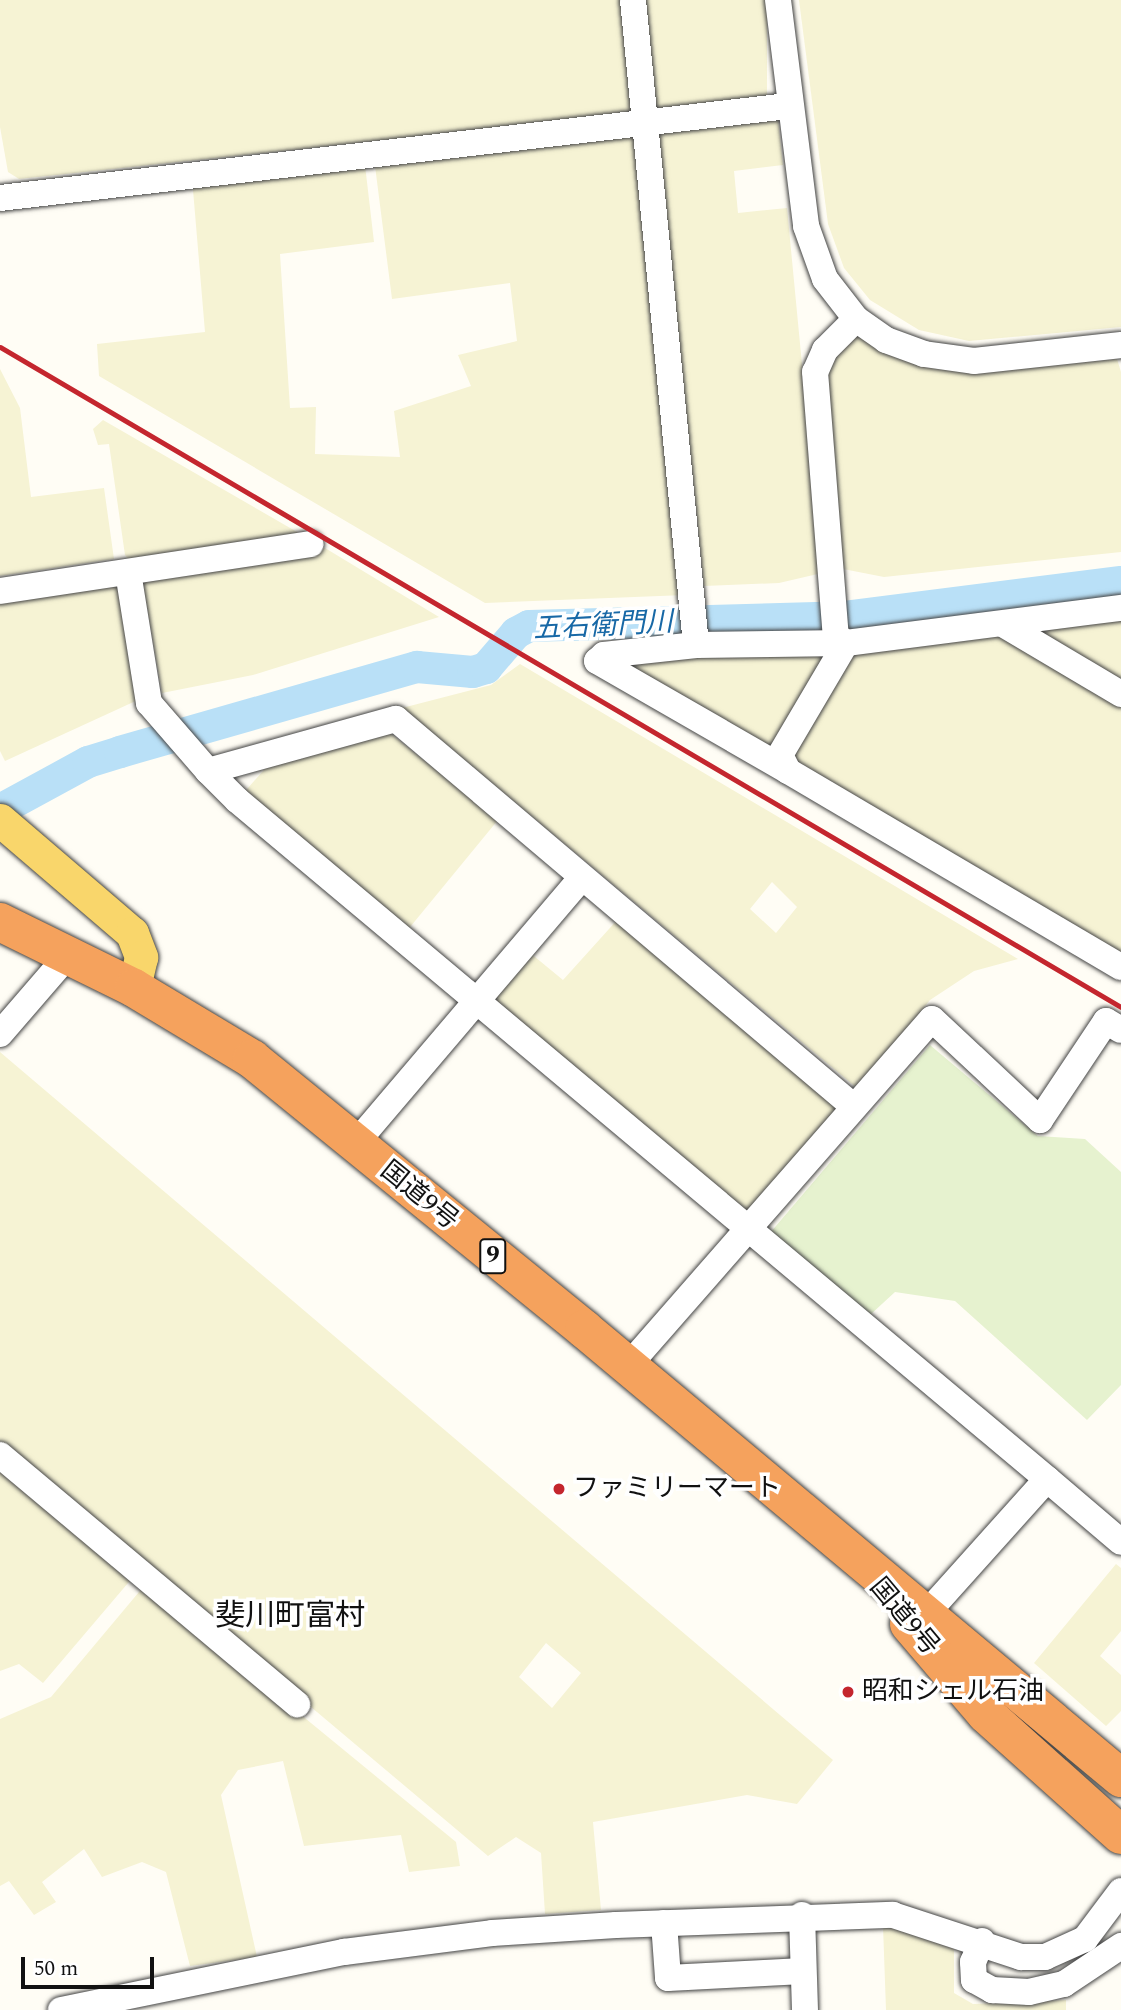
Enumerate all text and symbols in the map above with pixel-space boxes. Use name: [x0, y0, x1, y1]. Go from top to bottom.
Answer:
water label: 五右衛門川: [532, 606, 674, 646]
street label: 国道9号: [374, 1155, 464, 1237]
road number: 9: [479, 1236, 507, 1276]
place label: ファミリーマート: [573, 1473, 781, 1505]
marker: ファミリーマート: [551, 1481, 567, 1497]
street label: 国道9号: [863, 1572, 945, 1662]
district label: 斐川町富村: [215, 1598, 365, 1634]
place label: 昭和シェル石油: [862, 1676, 1044, 1708]
marker: 昭和シェル石油: [840, 1684, 856, 1700]
scale bar: [24, 1944, 158, 1988]
text: 50 m: [34, 1953, 78, 1985]

